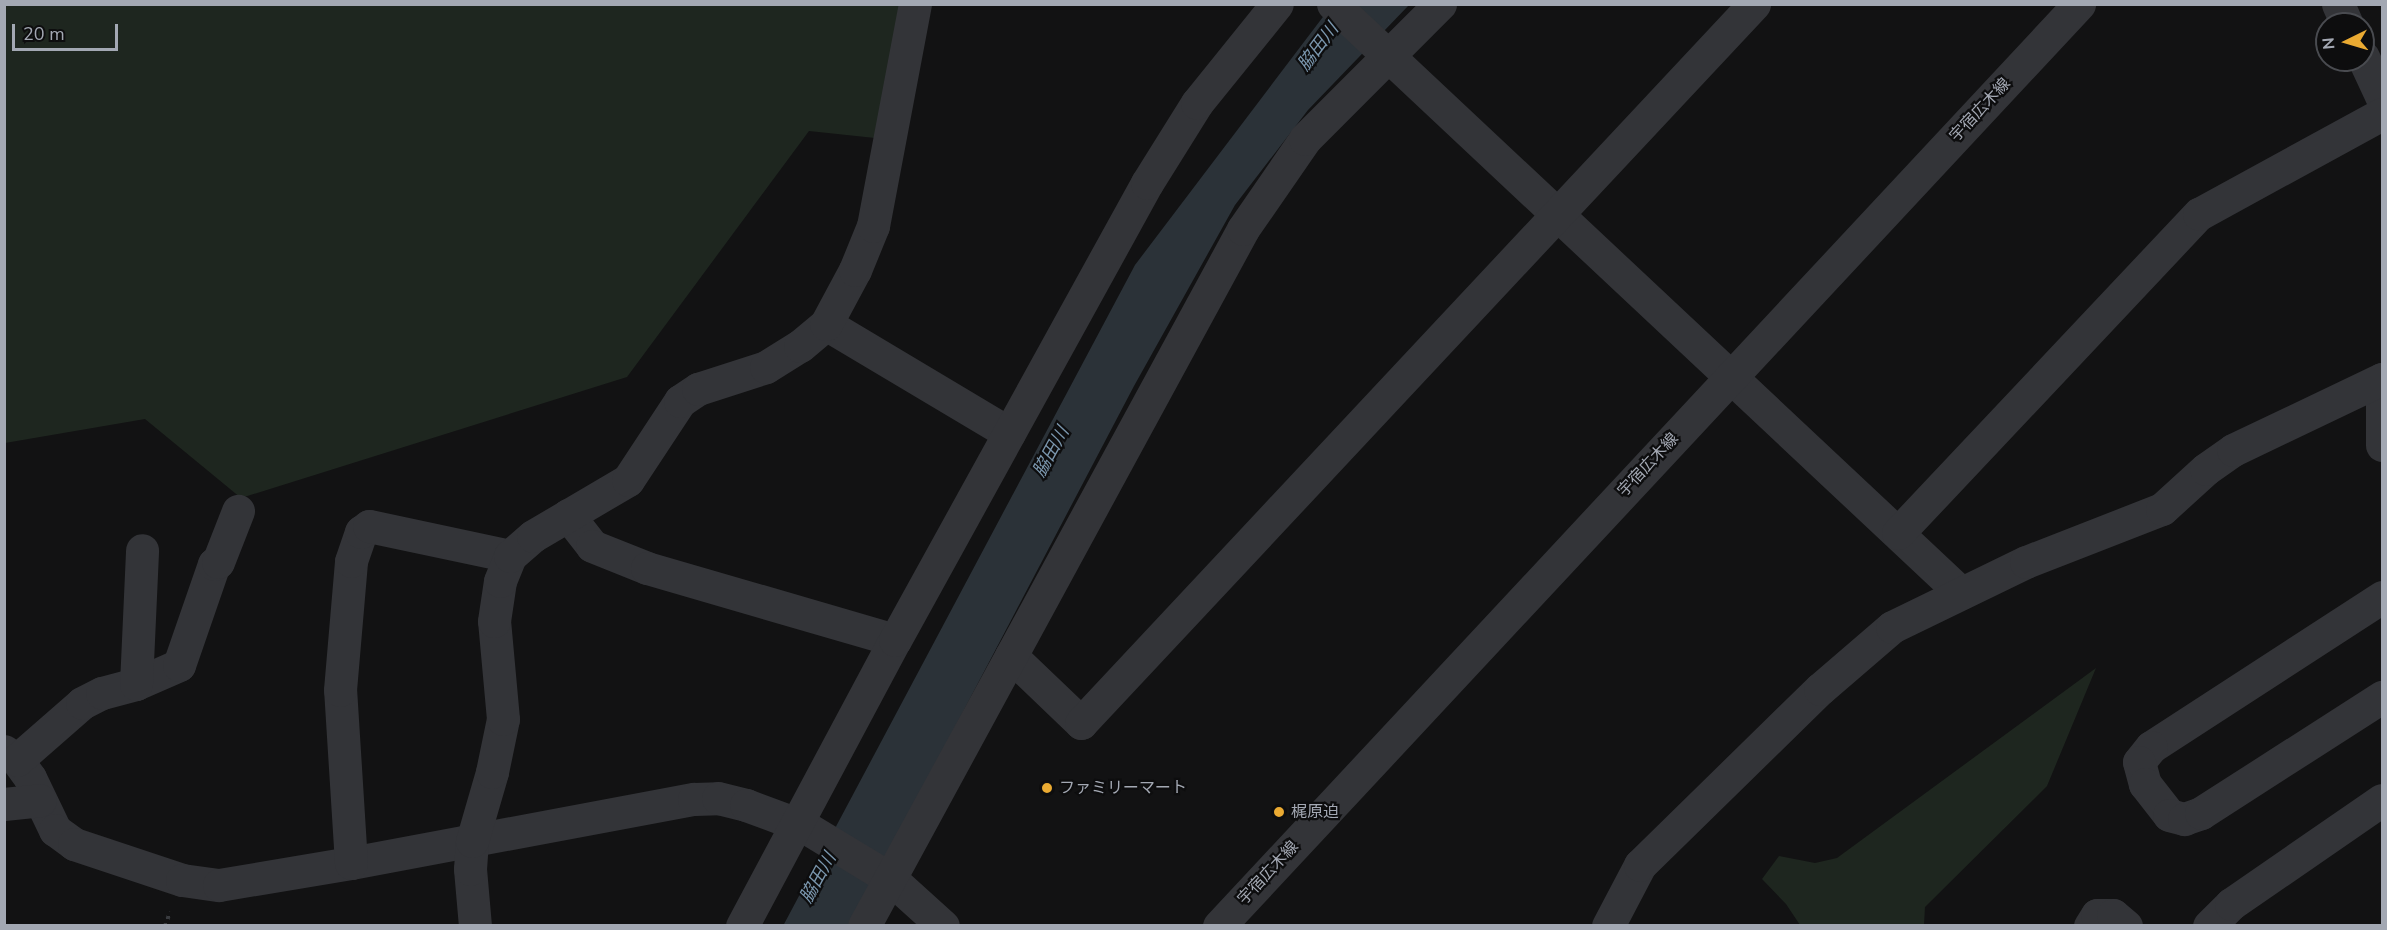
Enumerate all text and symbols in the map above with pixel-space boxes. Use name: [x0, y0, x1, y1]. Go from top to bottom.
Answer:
scale bar: [15, 12, 122, 50]
north arrow: [2315, 12, 2375, 72]
water label: 脇田川: [1293, 19, 1343, 75]
text: 20 m: [23, 22, 65, 46]
text: N: [2318, 36, 2341, 50]
street label: 宇宿広木線: [1946, 74, 2014, 146]
water label: 脇田川: [1028, 423, 1074, 481]
street label: 宇宿広木線: [1614, 429, 1682, 501]
place label: ファミリーマート: [1059, 778, 1187, 798]
marker: ファミリーマート: [1040, 781, 1054, 795]
place label: 梶原迫: [1291, 802, 1339, 822]
marker: 梶原迫: [1272, 805, 1286, 819]
street label: 宇宿広木線: [1234, 837, 1302, 909]
water label: 脇田川: [795, 849, 841, 907]

